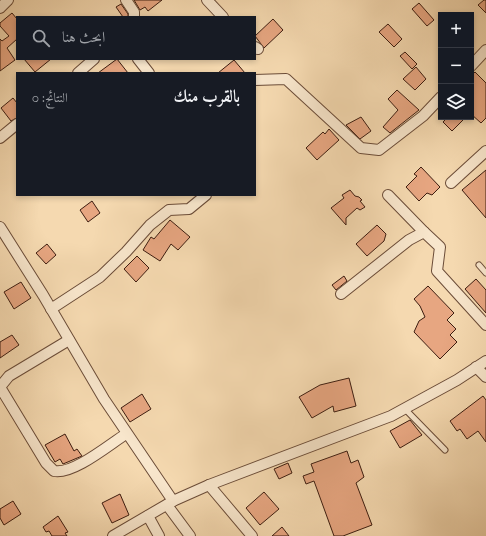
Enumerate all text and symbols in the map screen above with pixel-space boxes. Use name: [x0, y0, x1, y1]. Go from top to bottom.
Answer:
map controls: [438, 12, 474, 120]
button: +: [438, 12, 474, 48]
search box: [16, 16, 256, 60]
icon: search: [30, 27, 52, 49]
text: ابحث هنا: [62, 28, 105, 49]
button: −: [438, 48, 474, 84]
button: layers: [438, 84, 474, 120]
text: بالقرب منك: [174, 86, 240, 110]
text: النتائج: 0: [32, 90, 68, 108]

